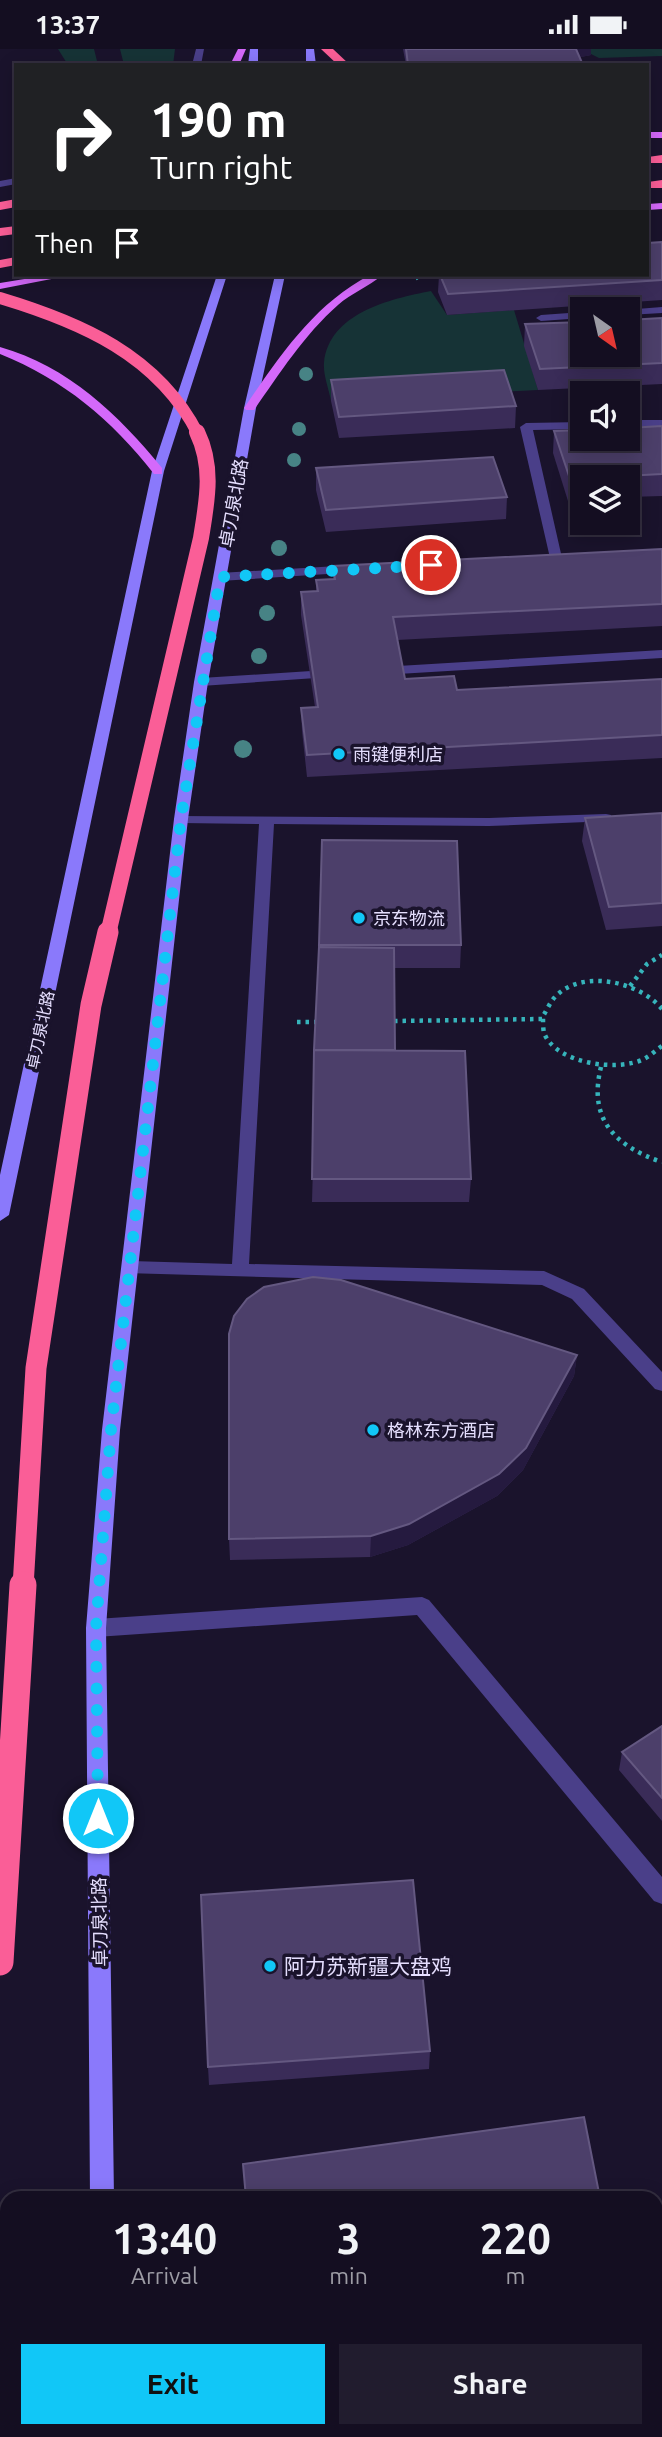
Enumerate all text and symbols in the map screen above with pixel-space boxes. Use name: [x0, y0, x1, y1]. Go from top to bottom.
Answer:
text: 13:37: [35, 10, 100, 39]
icon: right: [35, 91, 126, 182]
text: 190 m: [150, 91, 287, 146]
text: Turn right: [150, 149, 292, 185]
icon: arrive: [108, 224, 146, 262]
text: Then: [35, 229, 94, 258]
north arrow: [570, 297, 640, 367]
map controls: [570, 297, 640, 535]
button: sound: [570, 381, 640, 451]
street label: 卓刀泉北路: [215, 457, 251, 549]
button: layers: [570, 465, 640, 535]
pin: [401, 535, 461, 595]
icon: arrive: [412, 546, 450, 584]
place label: 雨键便利店: [353, 744, 443, 764]
marker: 雨键便利店: [331, 746, 347, 762]
place label: 京东物流: [373, 908, 445, 928]
marker: 京东物流: [351, 910, 367, 926]
street label: 卓刀泉北路: [23, 989, 57, 1071]
place label: 格林东方酒店: [387, 1420, 495, 1440]
marker: 格林东方酒店: [365, 1422, 381, 1438]
position arrow: [61, 1781, 135, 1855]
street label: 卓刀泉北路: [88, 1877, 110, 1967]
place label: 阿力苏新疆大盘鸡: [284, 1954, 452, 1978]
marker: 阿力苏新疆大盘鸡: [262, 1958, 278, 1974]
text: 13:40: [112, 2215, 217, 2262]
text: 3: [337, 2215, 360, 2262]
text: 220: [480, 2215, 551, 2262]
text: Arrival: [131, 2263, 198, 2288]
text: min: [329, 2263, 368, 2288]
text: m: [505, 2263, 525, 2288]
button: Exit: [21, 2344, 325, 2424]
button: Share: [339, 2344, 642, 2424]

